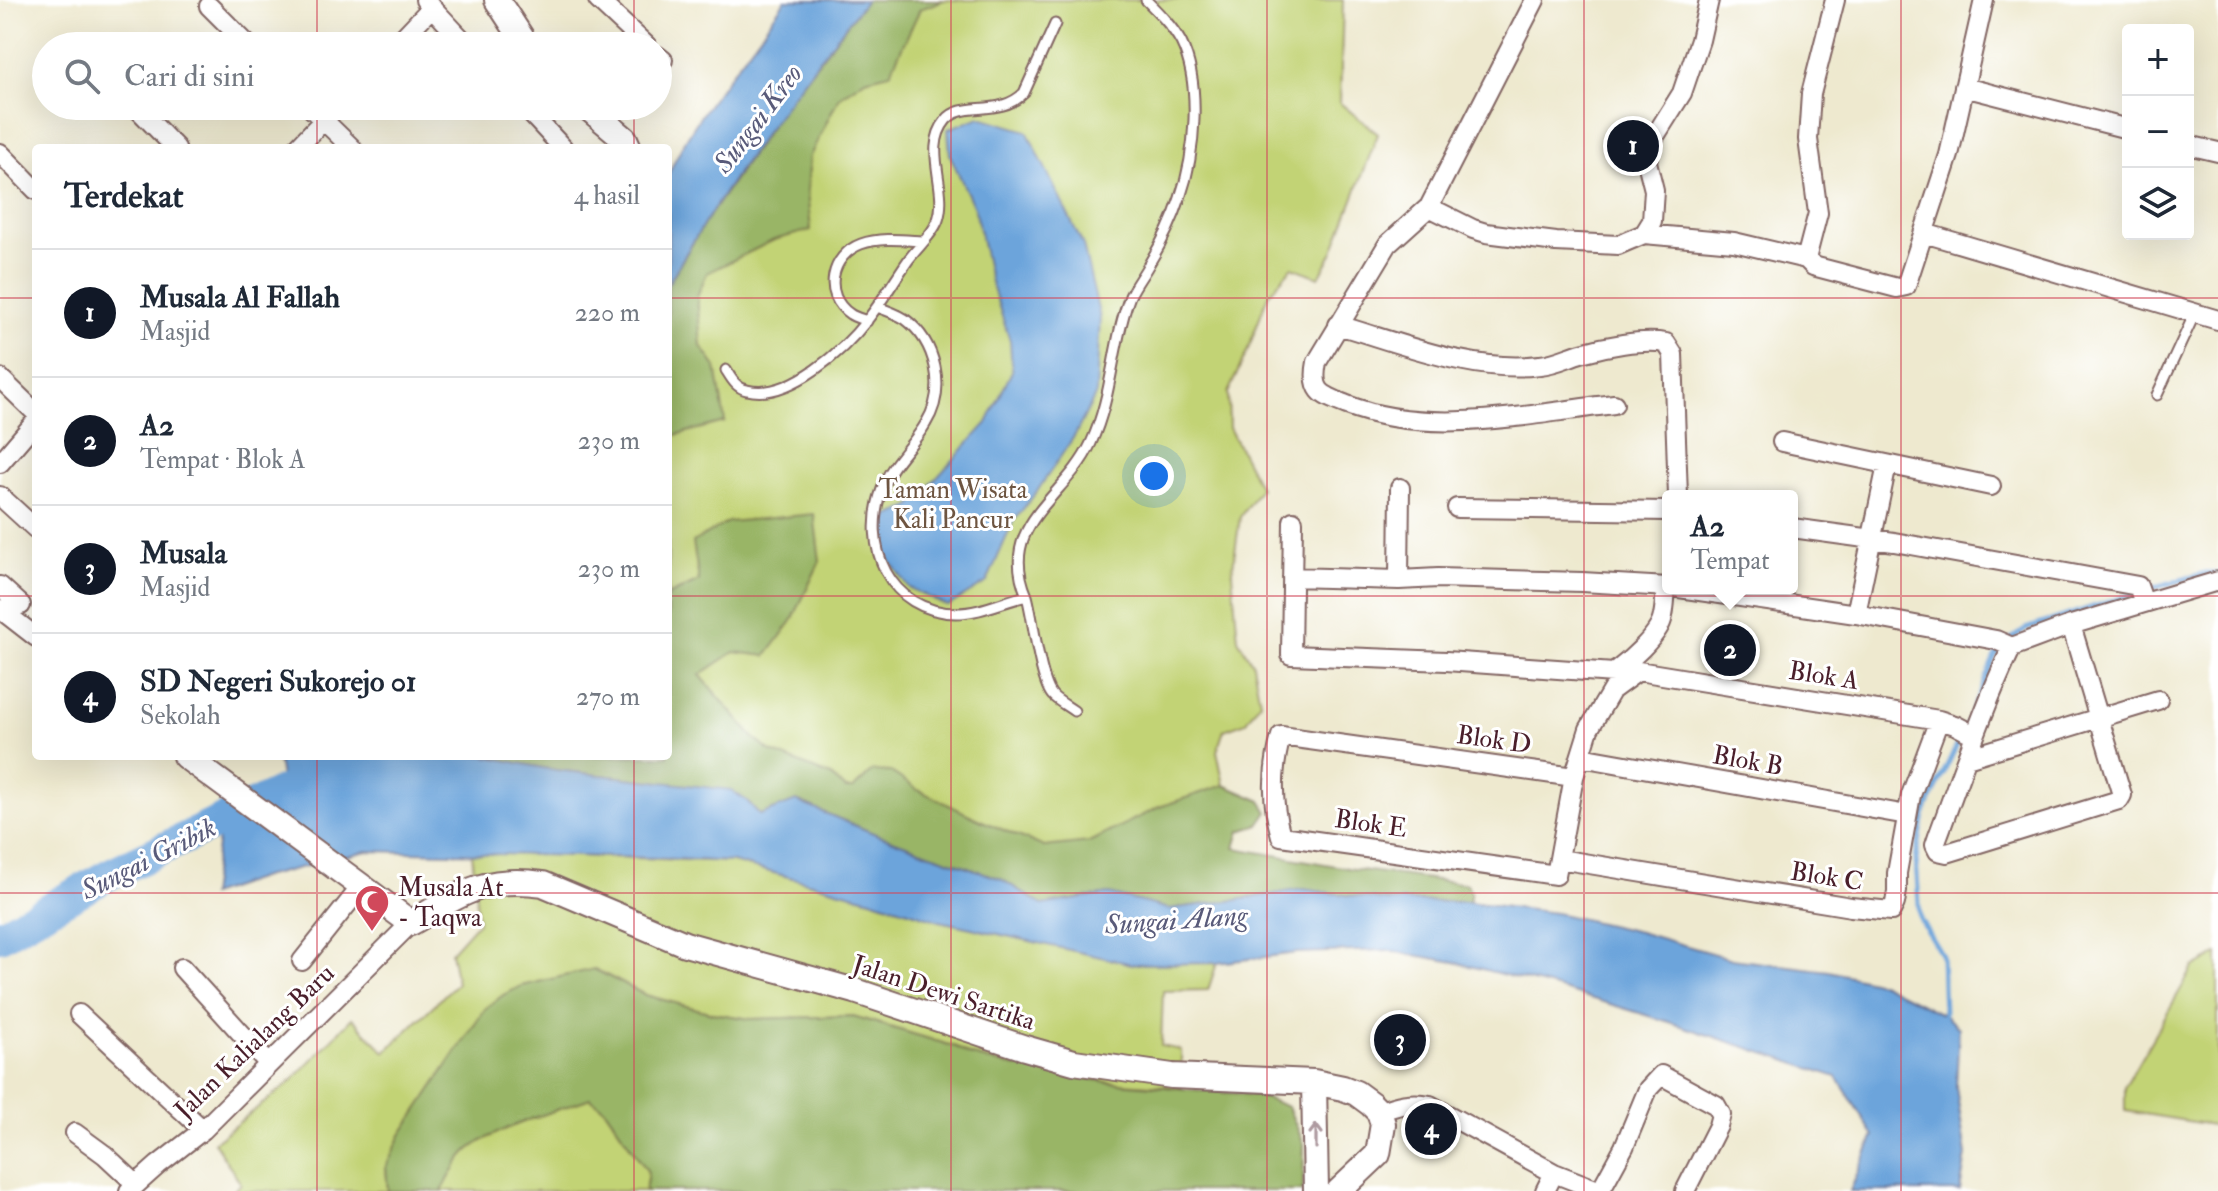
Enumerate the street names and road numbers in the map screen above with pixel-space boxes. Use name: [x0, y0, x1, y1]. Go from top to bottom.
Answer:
street label: Blok A: [1787, 655, 1862, 697]
street label: Blok D: [1455, 719, 1533, 761]
street label: Blok B: [1710, 739, 1785, 783]
street label: Blok E: [1333, 803, 1409, 845]
street label: Blok C: [1788, 855, 1865, 898]
street label: Jalan Dewi Sartika: [847, 948, 1039, 1038]
street label: Jalan Kalialang Baru: [167, 957, 341, 1127]

